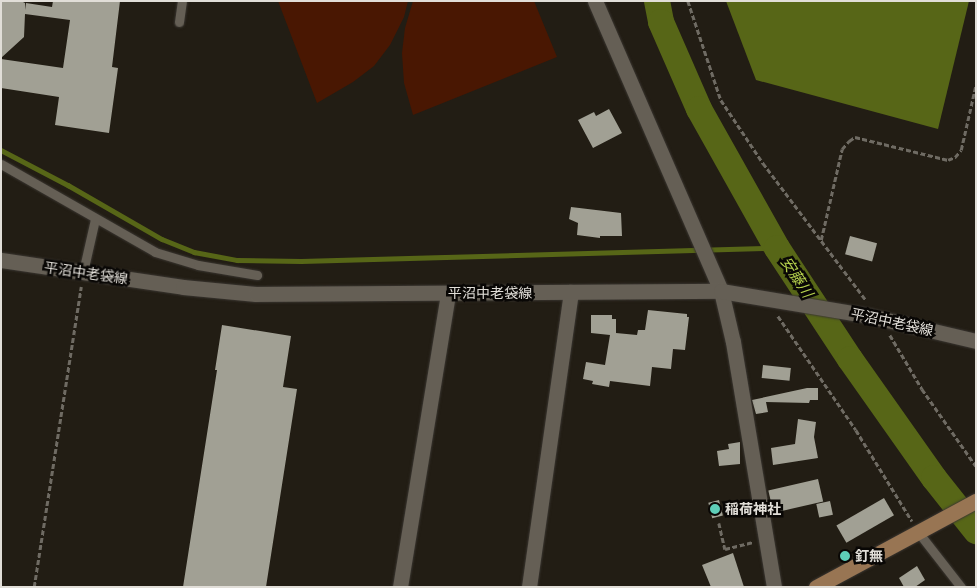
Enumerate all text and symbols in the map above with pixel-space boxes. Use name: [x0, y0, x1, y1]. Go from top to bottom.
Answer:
water label: 安藤川: [777, 253, 817, 301]
street label: 平沼中老袋線: [43, 259, 129, 287]
street label: 平沼中老袋線: [448, 285, 532, 301]
street label: 平沼中老袋線: [849, 305, 935, 339]
place label: 稲荷神社: [725, 501, 781, 517]
marker: 稲荷神社: [709, 503, 721, 515]
place label: 釘無: [855, 548, 883, 564]
marker: 釘無: [839, 550, 851, 562]

